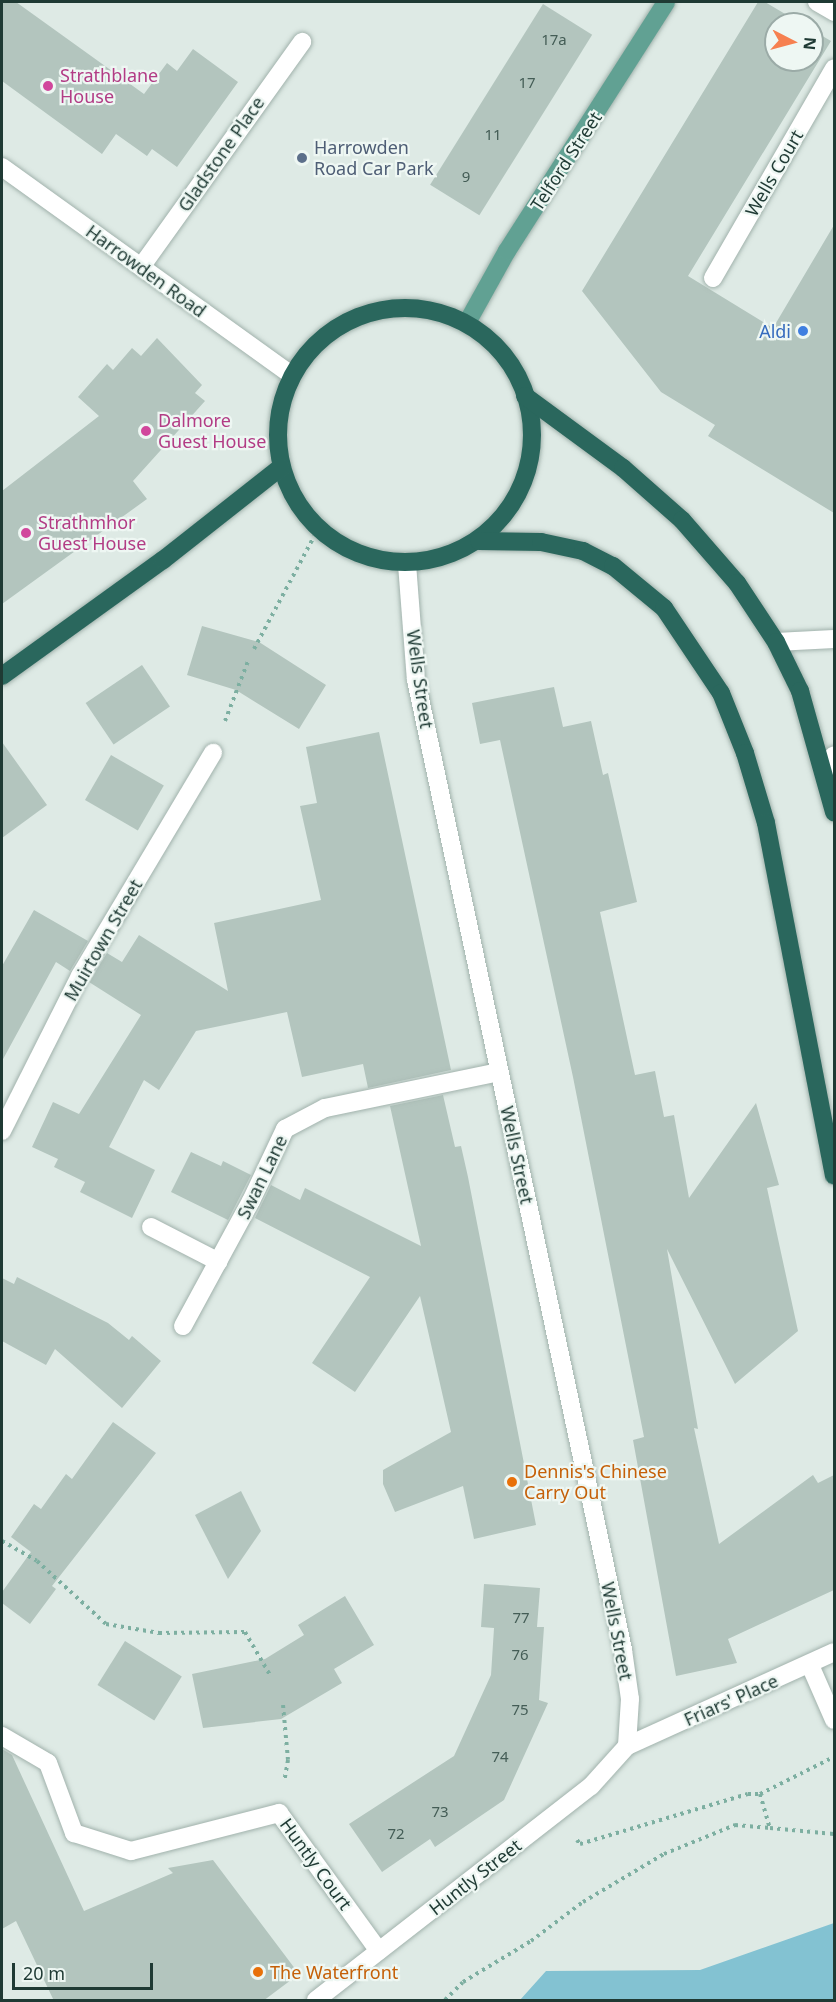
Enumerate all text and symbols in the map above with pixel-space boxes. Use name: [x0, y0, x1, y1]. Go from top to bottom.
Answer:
north arrow: [764, 12, 824, 72]
house number: 17a: [541, 31, 567, 49]
text: N: [798, 36, 822, 51]
place label: Strathblane House: [60, 65, 158, 107]
house number: 17: [518, 74, 536, 92]
marker: Strathblane House: [41, 79, 55, 93]
street label: Gladstone Place: [173, 92, 269, 216]
street label: Telford Street: [526, 107, 606, 215]
house number: 11: [484, 126, 502, 144]
street label: Wells Court: [741, 126, 807, 220]
place label: Harrowden Road Car Park: [314, 137, 434, 180]
marker: Harrowden Road Car Park: [295, 151, 309, 165]
house number: 9: [462, 168, 470, 186]
street label: Harrowden Road: [82, 220, 210, 322]
place label: Aldi: [759, 320, 791, 342]
marker: Aldi: [796, 324, 810, 338]
place label: Dalmore Guest House: [158, 410, 266, 452]
marker: Dalmore Guest House: [139, 424, 153, 438]
place label: Strathmhor Guest House: [38, 512, 146, 554]
marker: Strathmhor Guest House: [19, 526, 33, 540]
street label: Wells Street: [402, 628, 438, 730]
street label: Muirtown Street: [59, 875, 147, 1005]
street label: Wells Street: [496, 1104, 538, 1206]
street label: Swan Lane: [232, 1131, 292, 1223]
place label: Dennis's Chinese Carry Out: [524, 1461, 667, 1504]
marker: Dennis's Chinese Carry Out: [505, 1475, 519, 1489]
street label: Wells Street: [597, 1580, 637, 1682]
house number: 77: [512, 1609, 530, 1627]
house number: 76: [511, 1646, 529, 1664]
street label: Friars' Place: [681, 1670, 781, 1730]
house number: 75: [511, 1701, 529, 1719]
house number: 74: [491, 1748, 509, 1766]
house number: 73: [431, 1803, 449, 1821]
street label: Huntly Court: [276, 1814, 356, 1914]
house number: 72: [387, 1825, 405, 1843]
street label: Huntly Street: [425, 1834, 525, 1920]
scale bar: [15, 1951, 156, 1989]
text: 20 m: [23, 1961, 65, 1985]
place label: The Waterfront: [270, 1961, 398, 1983]
marker: The Waterfront: [251, 1965, 265, 1979]

